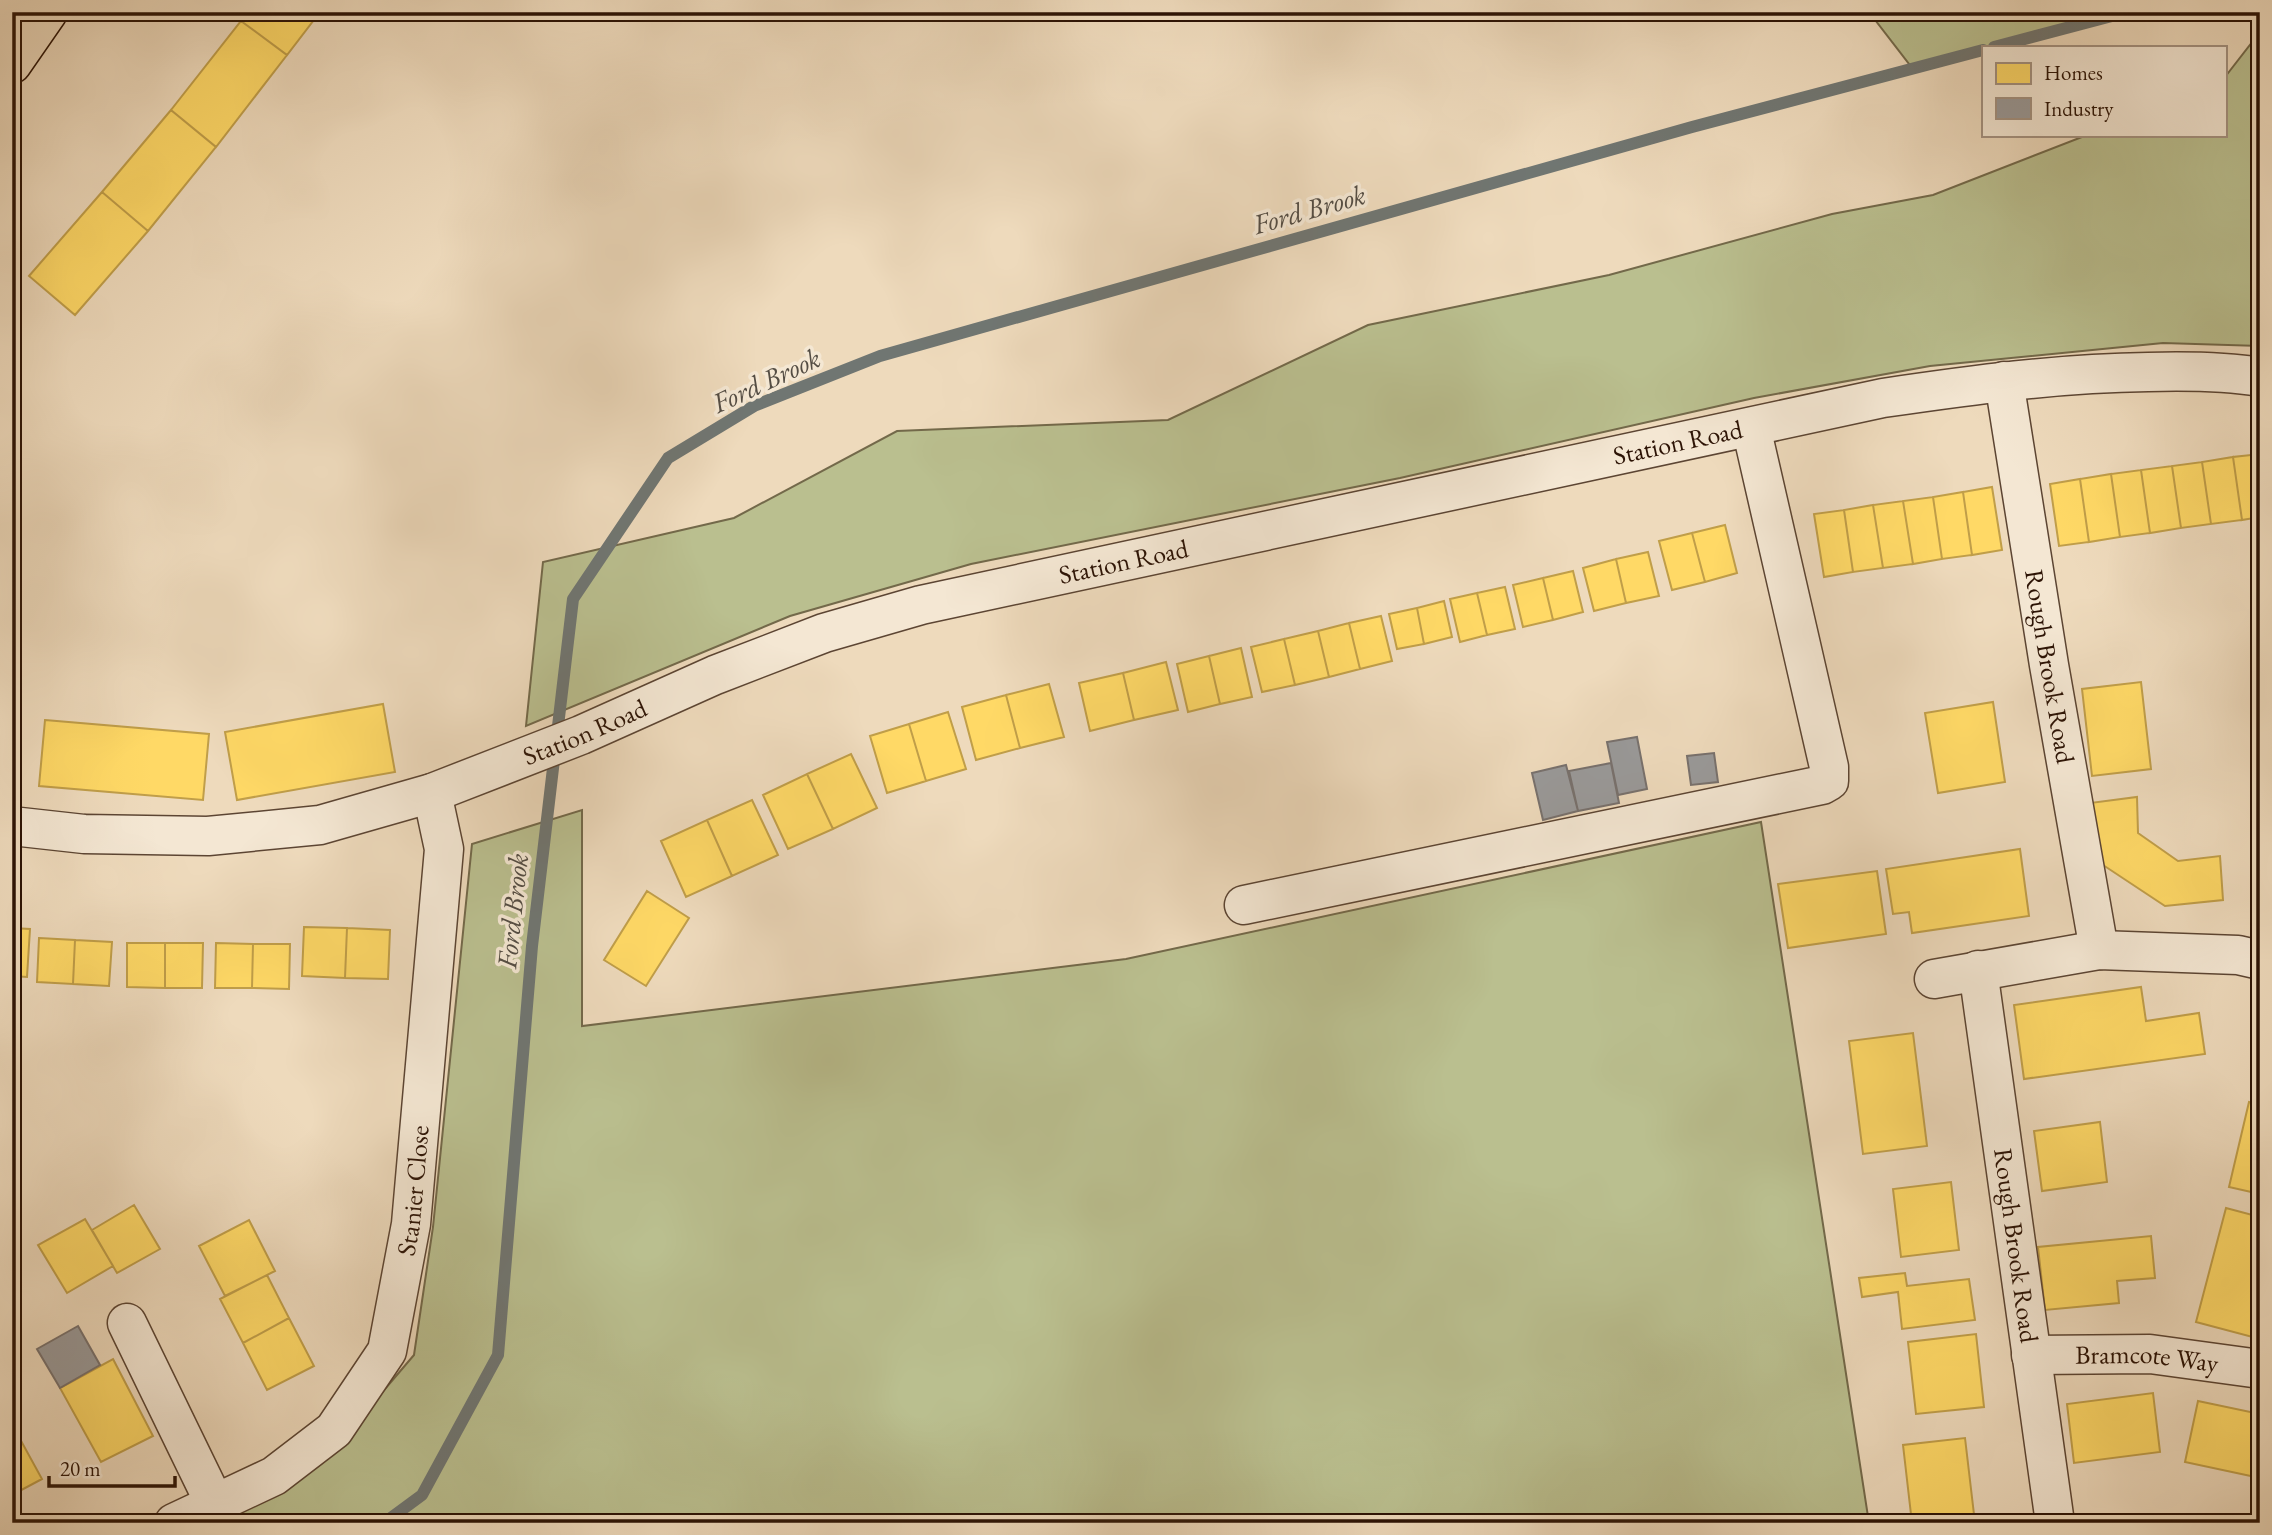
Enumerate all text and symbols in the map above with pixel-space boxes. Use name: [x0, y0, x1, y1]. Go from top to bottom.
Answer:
legend: [1982, 46, 2226, 136]
text: Homes: [2044, 59, 2103, 86]
text: Industry: [2044, 95, 2114, 122]
water label: Ford Brook: [1247, 176, 1370, 243]
water label: Ford Brook: [705, 339, 826, 421]
street label: Station Road: [1610, 412, 1746, 473]
street label: Station Road: [1056, 531, 1192, 592]
street label: Rough Brook Road: [2017, 567, 2083, 767]
street label: Station Road: [518, 690, 653, 773]
water label: Ford Brook: [488, 851, 536, 971]
street label: Stanier Close: [388, 1124, 437, 1259]
street label: Rough Brook Road: [1986, 1146, 2047, 1346]
street label: Bramcote Way: [2075, 1337, 2221, 1380]
scale bar: [49, 1444, 175, 1488]
text: 20 m: [60, 1455, 101, 1482]

